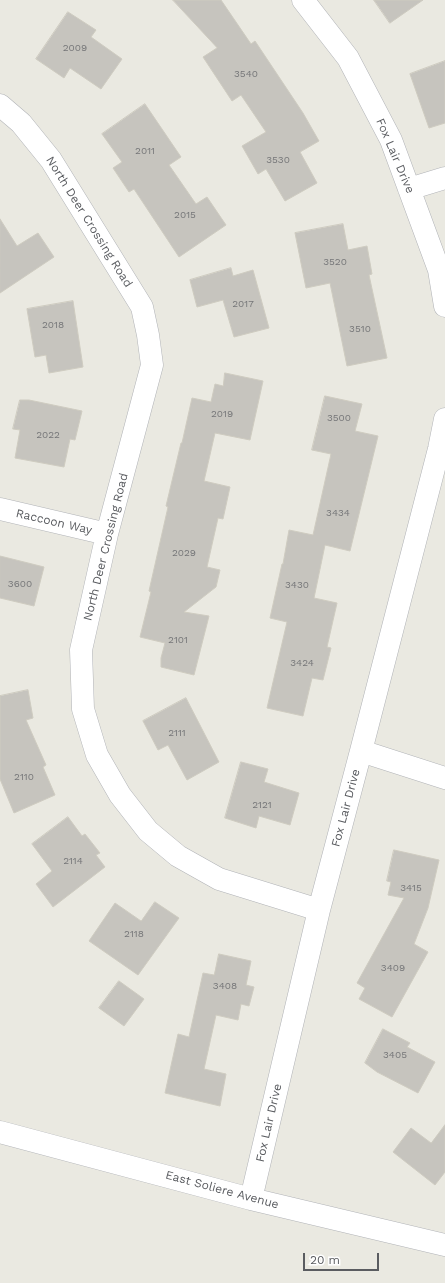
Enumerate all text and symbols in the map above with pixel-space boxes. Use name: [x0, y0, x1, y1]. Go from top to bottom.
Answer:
house number: 2009: [63, 42, 87, 54]
house number: 3540: [234, 68, 258, 80]
street label: Fox Lair Drive: [373, 116, 417, 196]
house number: 2011: [135, 145, 155, 157]
street label: North Deer Crossing Road: [43, 154, 135, 290]
house number: 3530: [266, 154, 290, 166]
house number: 2015: [174, 209, 196, 221]
house number: 3520: [323, 256, 347, 268]
house number: 2017: [232, 298, 254, 310]
house number: 2018: [42, 319, 64, 331]
house number: 3510: [349, 323, 371, 335]
house number: 2019: [211, 408, 233, 420]
house number: 3500: [327, 412, 351, 424]
house number: 2022: [36, 429, 60, 441]
street label: North Deer Crossing Road: [81, 472, 131, 622]
street label: Raccoon Way: [14, 506, 94, 538]
house number: 3434: [326, 507, 350, 519]
house number: 2029: [172, 547, 196, 559]
house number: 3600: [8, 578, 32, 590]
house number: 3430: [285, 579, 309, 591]
house number: 2101: [168, 634, 188, 646]
house number: 3424: [290, 657, 314, 669]
house number: 2111: [168, 727, 186, 739]
street label: Fox Lair Drive: [329, 767, 363, 849]
house number: 2110: [14, 771, 34, 783]
house number: 2121: [252, 799, 272, 811]
house number: 2114: [63, 855, 83, 867]
house number: 3415: [400, 882, 422, 894]
house number: 2118: [124, 928, 144, 940]
house number: 3409: [381, 962, 405, 974]
house number: 3408: [213, 980, 237, 992]
house number: 3405: [383, 1049, 407, 1061]
street label: Fox Lair Drive: [253, 1082, 285, 1164]
street label: East Soliere Avenue: [164, 1168, 280, 1212]
scale bar: [305, 1245, 381, 1271]
text: 20 m: [310, 1253, 340, 1267]

